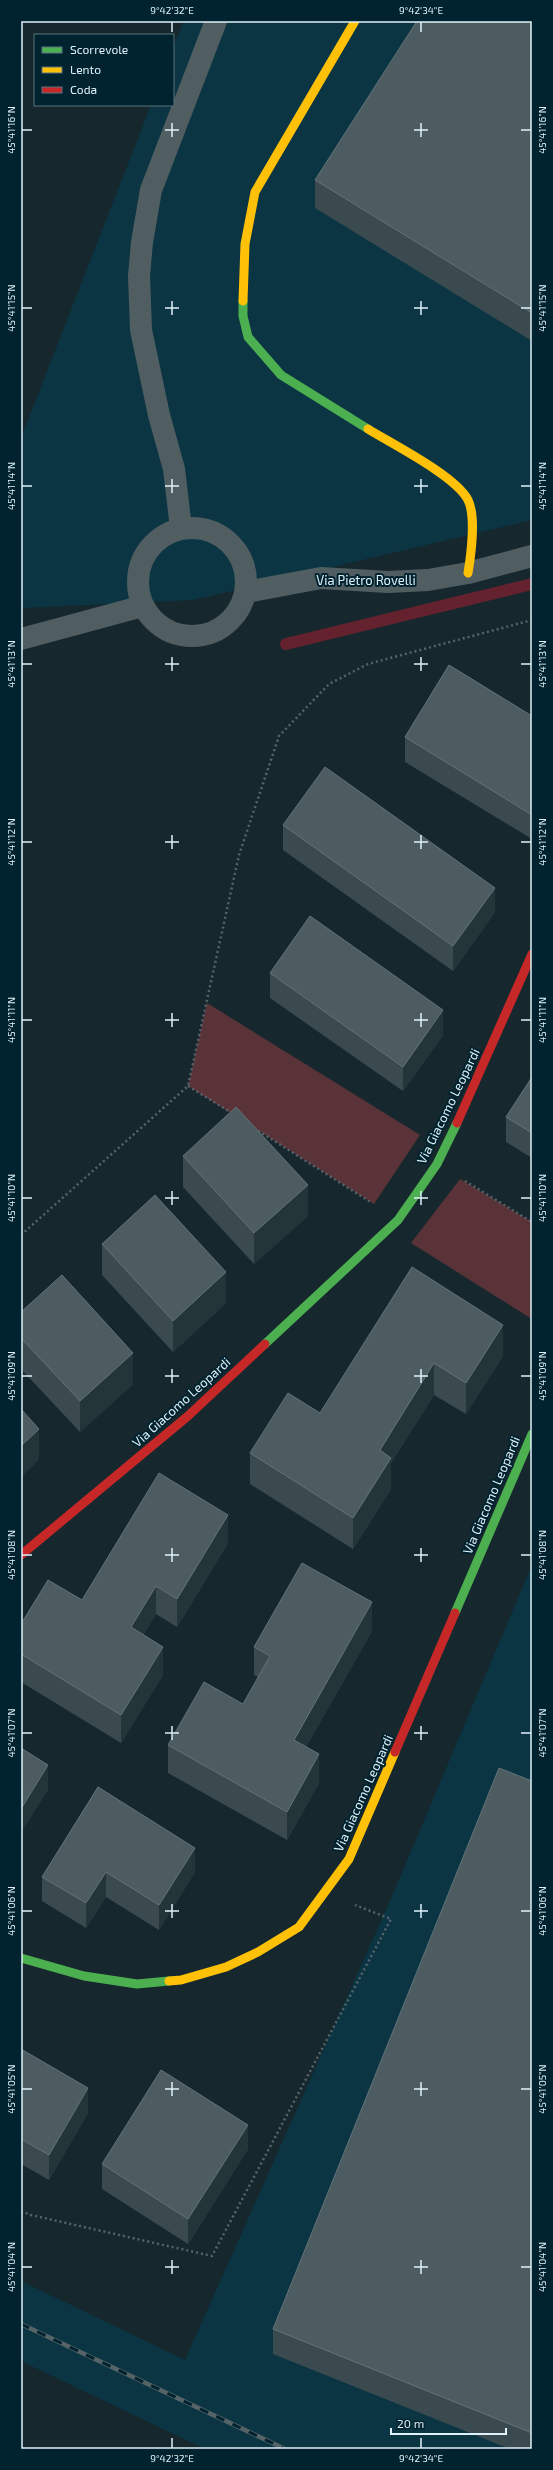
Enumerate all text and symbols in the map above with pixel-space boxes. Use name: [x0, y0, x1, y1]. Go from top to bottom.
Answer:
text: 9°42'32"E: [150, 4, 194, 16]
text: 9°42'34"E: [399, 4, 443, 16]
legend: [34, 34, 174, 106]
text: Scorrevole: [70, 42, 128, 56]
text: Lento: [70, 62, 101, 76]
text: Coda: [70, 82, 97, 96]
text: 45°41'16"N: [5, 106, 17, 154]
text: 45°41'16"N: [536, 106, 548, 154]
text: 45°41'15"N: [5, 284, 17, 332]
text: 45°41'15"N: [536, 284, 548, 332]
text: 45°41'14"N: [5, 462, 17, 510]
text: 45°41'14"N: [536, 462, 548, 510]
street label: Via Pietro Rovelli: [316, 572, 416, 588]
text: 45°41'13"N: [5, 640, 17, 688]
text: 45°41'13"N: [536, 640, 548, 688]
text: 45°41'12"N: [5, 818, 17, 866]
text: 45°41'12"N: [536, 818, 548, 866]
text: 45°41'11"N: [5, 997, 17, 1043]
text: 45°41'11"N: [536, 997, 548, 1043]
street label: Via Giacomo Leopardi: [413, 1046, 483, 1166]
text: 45°41'10"N: [5, 1174, 17, 1222]
text: 45°41'10"N: [536, 1174, 548, 1222]
text: 45°41'09"N: [5, 1351, 17, 1401]
text: 45°41'09"N: [536, 1351, 548, 1401]
street label: Via Giacomo Leopardi: [129, 1354, 233, 1450]
street label: Via Giacomo Leopardi: [459, 1434, 523, 1556]
text: 45°41'08"N: [5, 1530, 17, 1580]
text: 45°41'08"N: [536, 1530, 548, 1580]
text: 45°41'07"N: [5, 1708, 17, 1758]
text: 45°41'07"N: [536, 1708, 548, 1758]
street label: Via Giacomo Leopardi: [330, 1732, 396, 1854]
text: 45°41'06"N: [5, 1886, 17, 1936]
text: 45°41'06"N: [536, 1886, 548, 1936]
text: 45°41'05"N: [5, 2064, 17, 2114]
text: 45°41'05"N: [536, 2064, 548, 2114]
text: 45°41'04"N: [5, 2242, 17, 2292]
text: 45°41'04"N: [536, 2242, 548, 2292]
scale bar: [391, 2410, 506, 2436]
text: 20 m: [397, 2416, 424, 2430]
text: 9°42'32"E: [150, 2452, 194, 2464]
text: 9°42'34"E: [399, 2452, 443, 2464]

